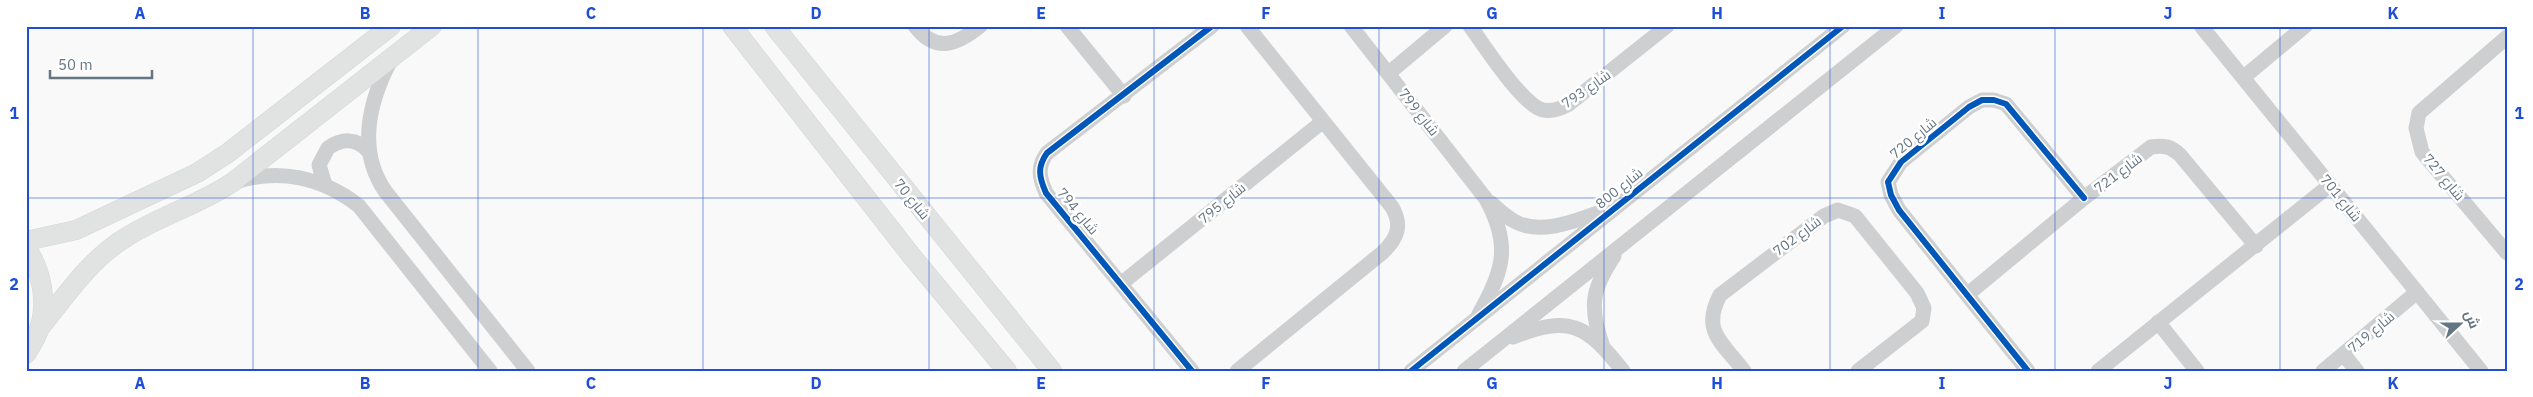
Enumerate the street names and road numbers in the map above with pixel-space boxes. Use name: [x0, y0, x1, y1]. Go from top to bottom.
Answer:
street label: شارع 793: [1558, 66, 1614, 112]
street label: شارع 799: [1395, 85, 1443, 139]
street label: شارع 720: [1886, 113, 1940, 163]
street label: شارع 721: [2090, 149, 2146, 197]
street label: شارع 727: [2419, 150, 2469, 204]
street label: شارع 800: [1592, 163, 1646, 213]
street label: شارع 701: [2316, 171, 2366, 225]
street label: شارع 70: [890, 175, 934, 223]
street label: شارع 795: [1195, 178, 1249, 228]
street label: شارع 794: [1053, 184, 1103, 238]
street label: شارع 702: [1769, 212, 1825, 260]
street label: شارع 719: [2344, 307, 2398, 357]

